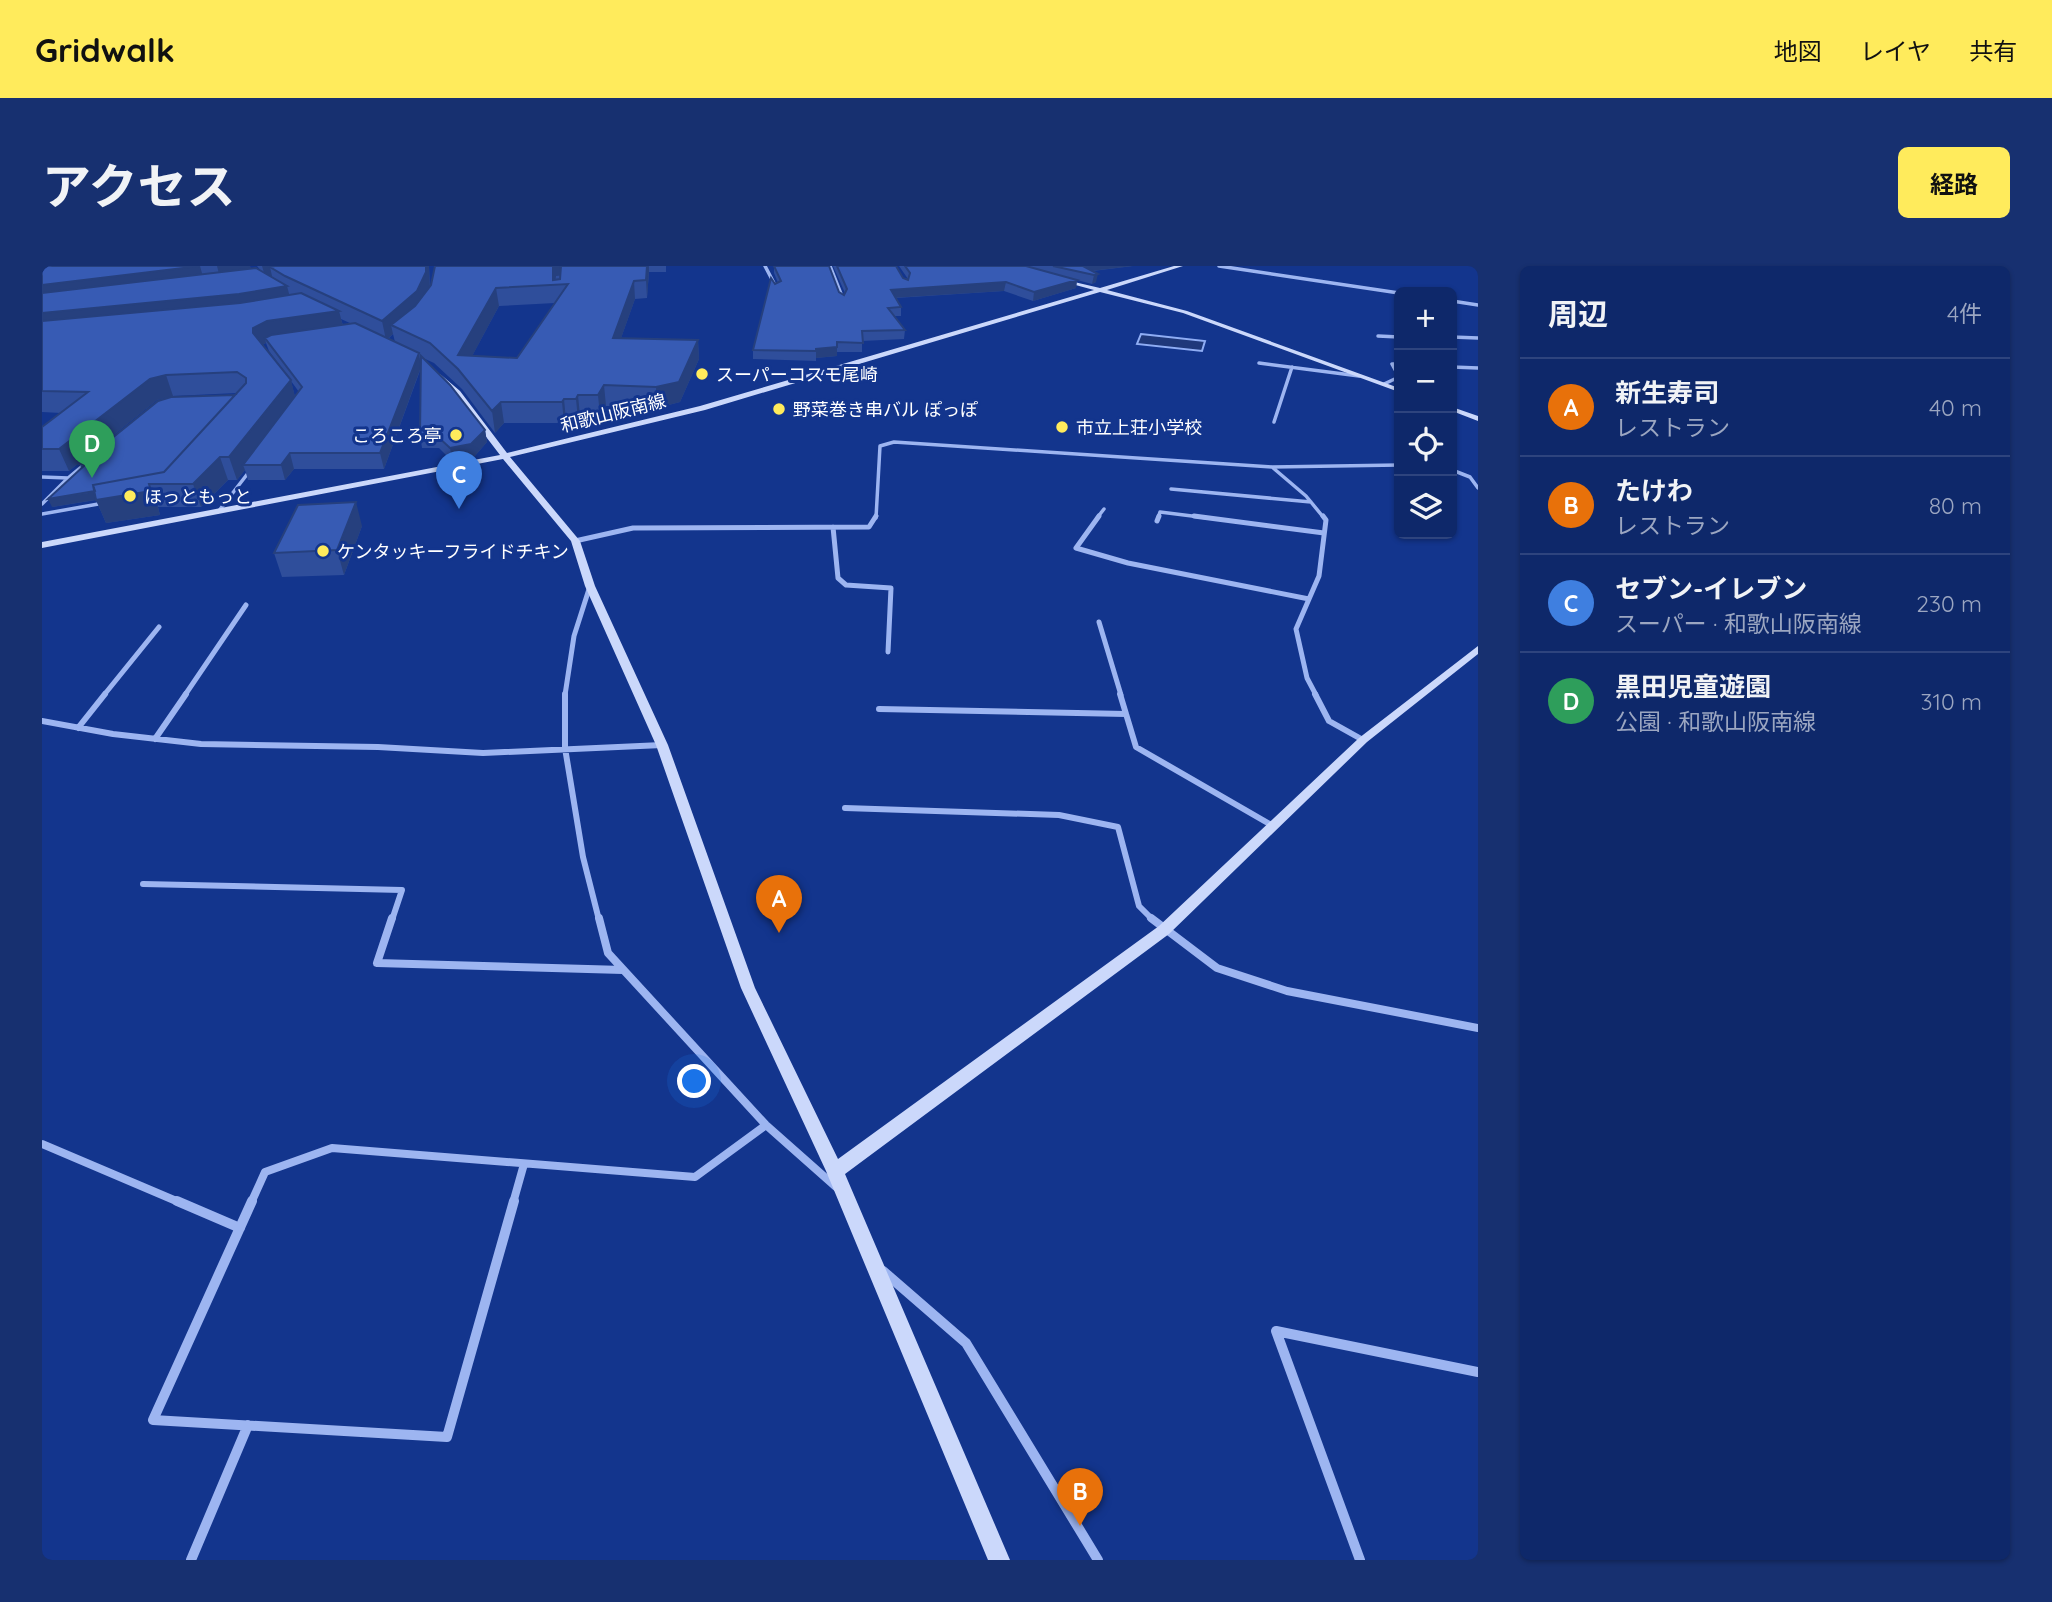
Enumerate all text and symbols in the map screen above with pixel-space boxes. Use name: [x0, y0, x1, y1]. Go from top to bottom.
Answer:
text: Gridwalk: [35, 29, 175, 70]
text: 地図: [1774, 36, 1822, 66]
text: レイヤ: [1860, 36, 1931, 66]
text: 共有: [1969, 36, 2017, 66]
button: 経路: [1898, 147, 2010, 218]
text: アクセス: [42, 155, 236, 216]
map controls: [1394, 287, 1457, 539]
button: +: [1394, 287, 1457, 350]
text: 周辺: [1548, 295, 1608, 333]
text: 4件: [1947, 299, 1982, 328]
button: −: [1394, 350, 1457, 413]
place label: スーパーコスモ尾崎: [716, 363, 878, 386]
marker: スーパーコスモ尾崎: [694, 366, 710, 382]
text: 新生寿司: [1615, 376, 1719, 409]
street label: 和歌山阪南線: [558, 389, 668, 437]
text: A: [1564, 393, 1578, 422]
text: 40 m: [1929, 393, 1982, 422]
place label: 野菜巻き串バル ぽっぽ: [793, 398, 978, 421]
marker: 野菜巻き串バル ぽっぽ: [771, 401, 787, 417]
button: locate: [1394, 413, 1457, 476]
text: レストラン: [1615, 413, 1730, 442]
place label: 市立上荘小学校: [1076, 416, 1202, 439]
marker: 市立上荘小学校: [1054, 419, 1070, 435]
pin: D: [69, 420, 115, 478]
place label: ころころ亭: [352, 424, 442, 447]
marker: ころころ亭: [448, 427, 464, 443]
pin: C: [436, 451, 482, 509]
text: たけわ: [1615, 474, 1693, 507]
button: layers: [1394, 476, 1457, 539]
place label: ほっともっと: [144, 485, 252, 508]
marker: ほっともっと: [122, 488, 138, 504]
text: B: [1563, 491, 1579, 520]
text: 80 m: [1929, 491, 1982, 520]
text: レストラン: [1615, 511, 1730, 540]
place label: ケンタッキーフライドチキン: [337, 540, 569, 563]
marker: ケンタッキーフライドチキン: [315, 543, 331, 559]
text: セブン-イレブン: [1615, 572, 1807, 605]
text: C: [1564, 589, 1578, 618]
text: 230 m: [1916, 589, 1982, 618]
text: スーパー · 和歌山阪南線: [1615, 609, 1862, 638]
text: 黒田児童遊園: [1615, 670, 1771, 703]
text: D: [1563, 687, 1579, 716]
text: 310 m: [1920, 687, 1982, 716]
text: 公園 · 和歌山阪南線: [1615, 707, 1816, 736]
pin: A: [756, 875, 802, 933]
your location: [677, 1064, 711, 1098]
pin: B: [1057, 1468, 1103, 1526]

